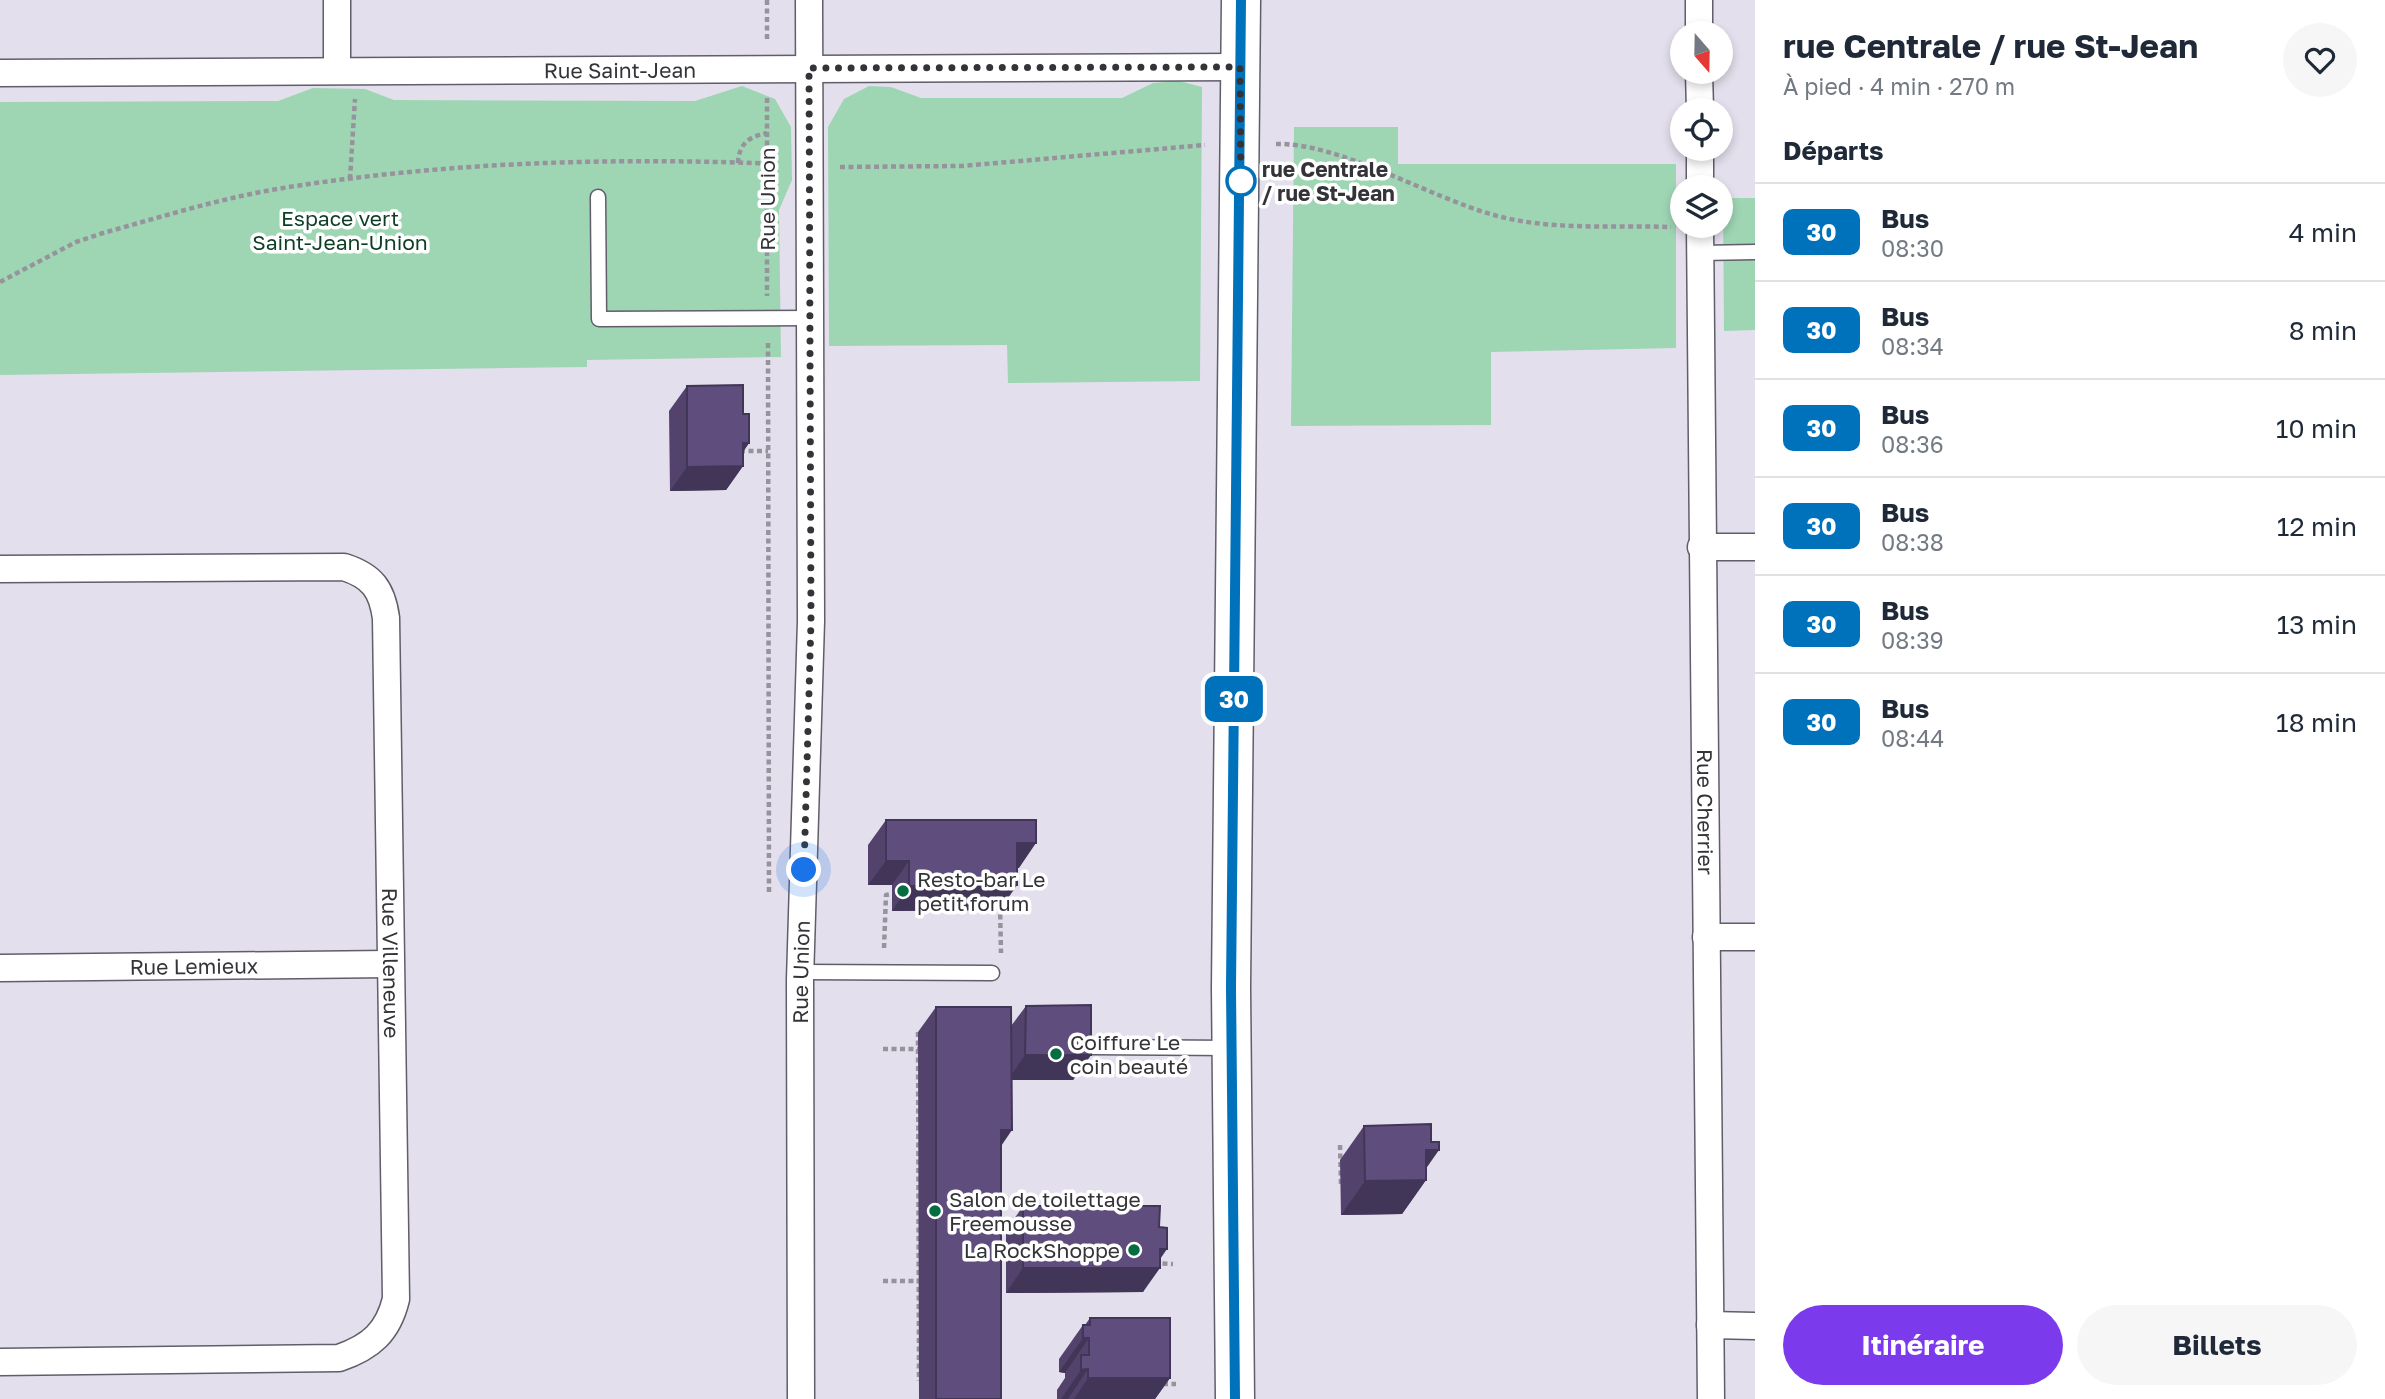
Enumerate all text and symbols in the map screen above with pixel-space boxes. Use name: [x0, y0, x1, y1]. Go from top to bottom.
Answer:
north arrow: [1670, 21, 1732, 84]
map controls: [1670, 21, 1733, 238]
button: heart: [2283, 23, 2357, 97]
text: rue Centrale / rue St-Jean: [1783, 26, 2198, 65]
street label: Rue Saint-Jean: [544, 57, 696, 83]
text: À pied · 4 min · 270 m: [1783, 72, 2015, 100]
button: locate: [1670, 98, 1733, 161]
text: Départs: [1783, 135, 1884, 166]
street label: Rue Union: [754, 147, 780, 251]
place label: rue Centrale / rue St-Jean: [1262, 156, 1395, 206]
marker: rue Centrale / rue St-Jean: [1226, 166, 1256, 196]
button: layers: [1670, 175, 1733, 238]
text: Bus: [1881, 203, 1929, 234]
park label: Espace vert Saint-Jean-Union: [252, 205, 428, 255]
text: 30: [1806, 217, 1837, 246]
text: 4 min: [2289, 217, 2357, 248]
text: 08:30: [1881, 234, 1944, 262]
text: Bus: [1881, 301, 1929, 332]
text: 30: [1806, 315, 1837, 344]
text: 8 min: [2289, 315, 2357, 346]
text: 08:34: [1881, 332, 1944, 360]
text: Bus: [1881, 399, 1929, 430]
text: 30: [1806, 413, 1837, 442]
text: 10 min: [2276, 413, 2357, 444]
text: 08:36: [1881, 430, 1944, 458]
text: Bus: [1881, 497, 1929, 528]
text: 30: [1806, 511, 1837, 540]
text: 12 min: [2277, 511, 2357, 542]
text: 08:38: [1881, 528, 1944, 556]
text: Bus: [1881, 595, 1929, 626]
text: 30: [1806, 609, 1837, 638]
text: 13 min: [2277, 609, 2357, 640]
text: 08:39: [1881, 626, 1944, 654]
line badge: 30: [1202, 676, 1266, 722]
text: 30: [1219, 684, 1249, 713]
text: Bus: [1881, 693, 1929, 724]
text: 30: [1806, 707, 1837, 736]
text: 18 min: [2276, 707, 2357, 738]
text: 08:44: [1881, 724, 1944, 752]
street label: Rue Cherrier: [1692, 749, 1719, 875]
your location: [786, 852, 821, 887]
place label: Resto-bar Le petit forum: [917, 866, 1046, 916]
marker: Resto-bar Le petit forum: [895, 883, 911, 899]
street label: Rue Villeneuve: [377, 888, 405, 1038]
street label: Rue Union: [787, 920, 815, 1024]
street label: Rue Lemieux: [130, 952, 259, 980]
place label: Coiffure Le coin beauté: [1070, 1029, 1188, 1079]
marker: Coiffure Le coin beauté: [1048, 1046, 1064, 1062]
place label: Salon de toilettage Freemousse: [949, 1186, 1141, 1236]
marker: Salon de toilettage Freemousse: [927, 1203, 943, 1219]
place label: La RockShoppe: [964, 1237, 1120, 1263]
marker: La RockShoppe: [1126, 1242, 1142, 1258]
button: Itinéraire: [1783, 1305, 2063, 1385]
button: Billets: [2077, 1305, 2357, 1385]

